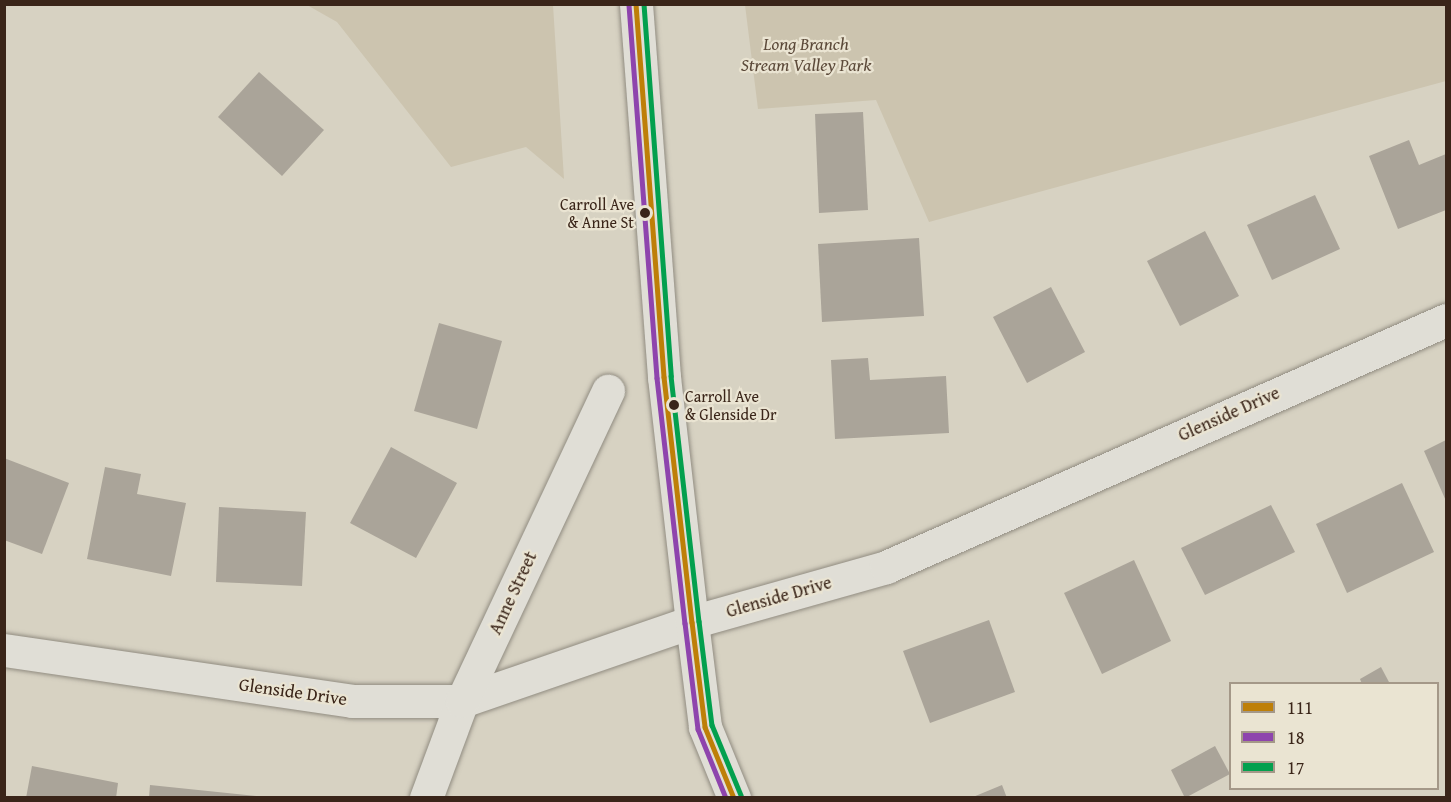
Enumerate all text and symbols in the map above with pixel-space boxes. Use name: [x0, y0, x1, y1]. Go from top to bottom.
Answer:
park label: Long Branch Stream Valley Park: [741, 34, 871, 76]
place label: Carroll Ave & Anne St: [560, 194, 634, 232]
marker: Carroll Ave & Anne St: [639, 207, 651, 219]
street label: Glenside Drive: [1175, 382, 1283, 446]
place label: Carroll Ave & Glenside Dr: [685, 386, 776, 424]
marker: Carroll Ave & Glenside Dr: [668, 399, 680, 411]
street label: Anne Street: [484, 548, 542, 638]
street label: Glenside Drive: [724, 572, 834, 622]
street label: Glenside Drive: [238, 674, 348, 710]
legend: [1229, 682, 1439, 790]
text: 111: [1287, 694, 1313, 721]
text: 18: [1287, 724, 1304, 751]
text: 17: [1287, 754, 1304, 781]

